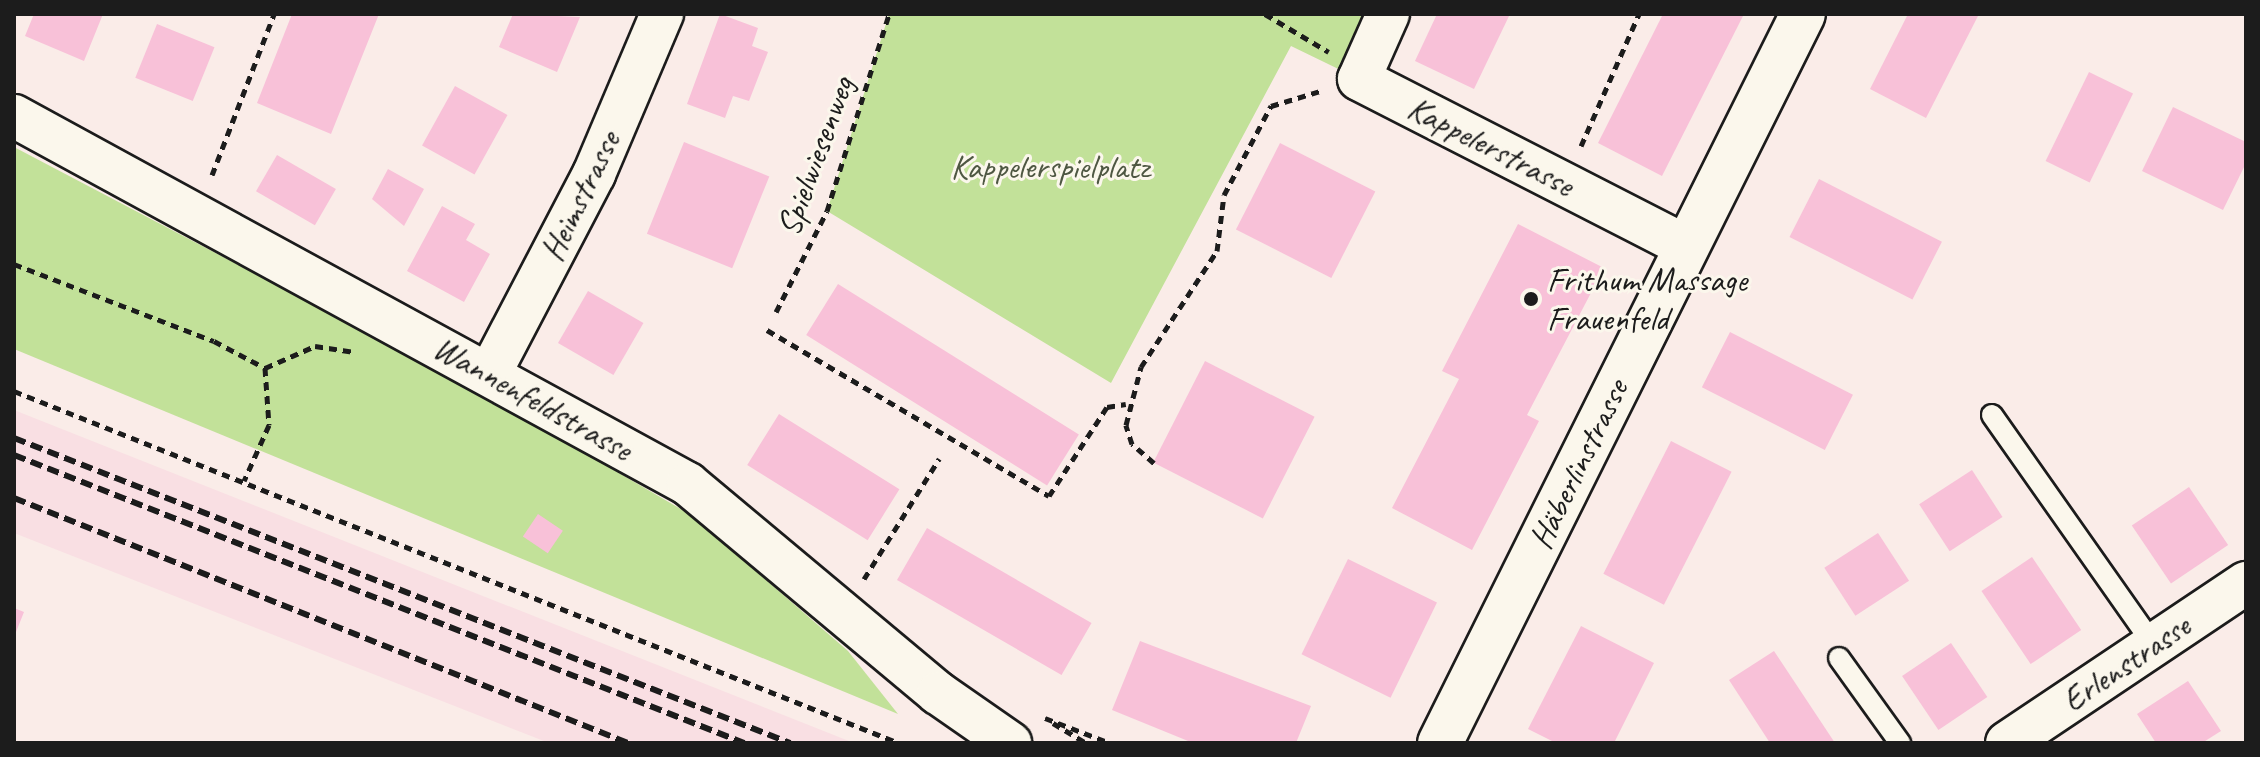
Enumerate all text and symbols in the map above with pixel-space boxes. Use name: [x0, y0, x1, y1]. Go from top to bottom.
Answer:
street label: Spielwiesenweg: [767, 71, 863, 241]
street label: Kappelerstrasse: [1401, 87, 1581, 205]
street label: Heimstrasse: [531, 125, 629, 267]
park label: Kappelerspielplatz: [951, 147, 1149, 187]
place label: Frithum Massage Frauenfeld: [1547, 259, 1747, 338]
marker: Frithum Massage Frauenfeld: [1522, 290, 1540, 308]
street label: Wannenfeldstrasse: [427, 327, 639, 469]
street label: Häberlinstrasse: [1520, 373, 1636, 555]
street label: Erlenstrasse: [2054, 605, 2198, 721]

